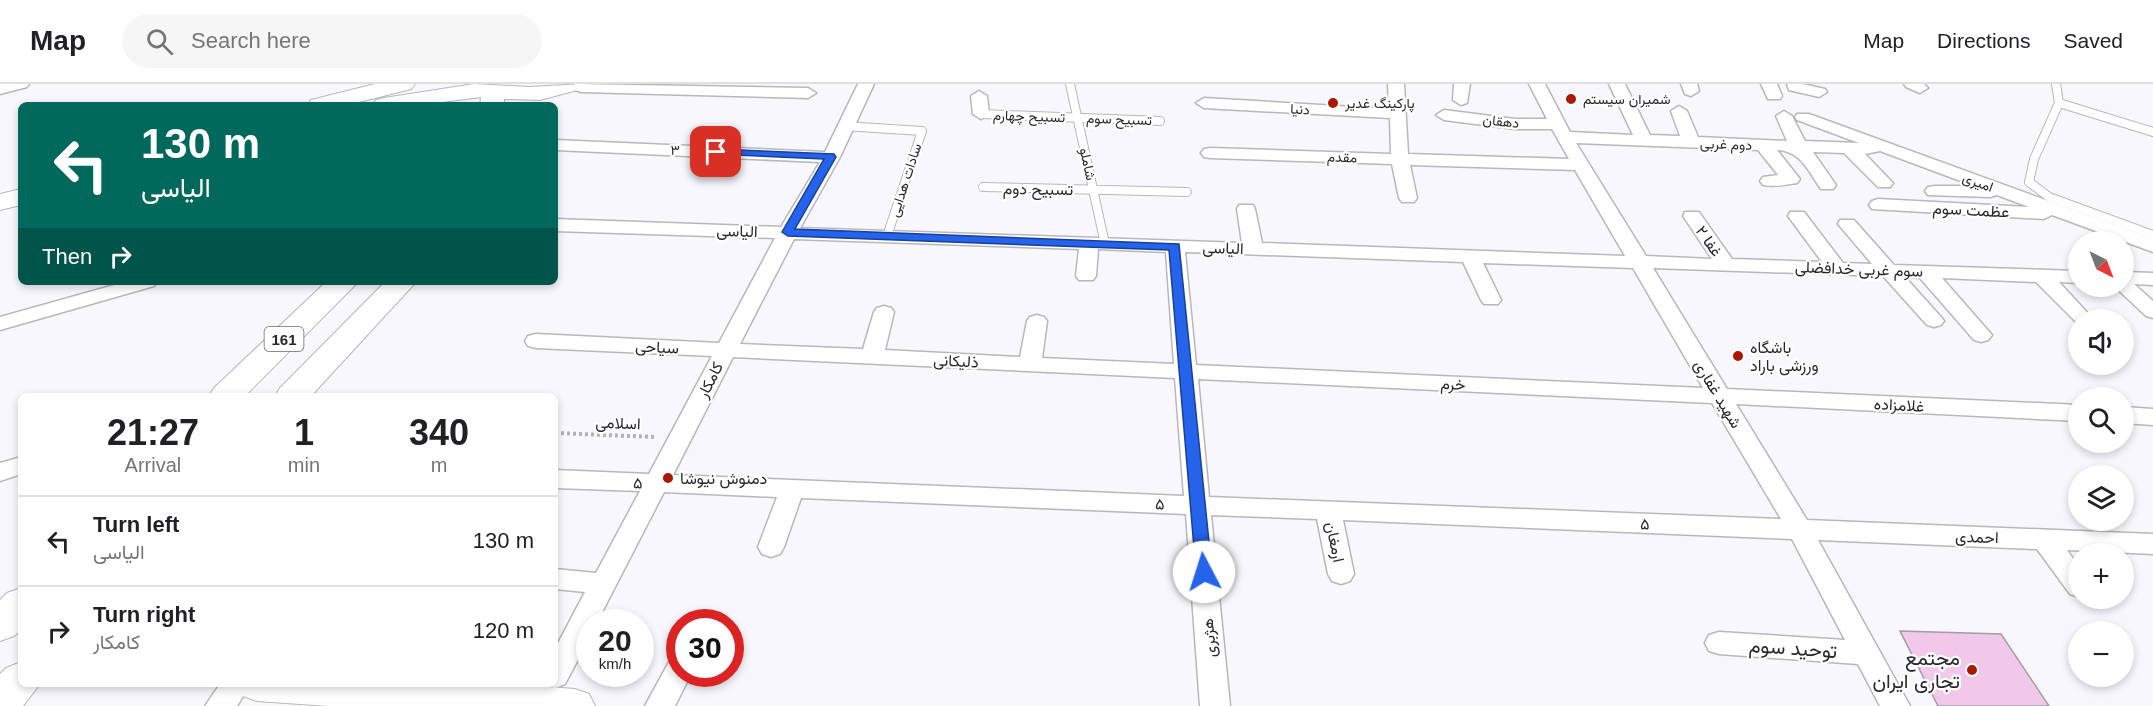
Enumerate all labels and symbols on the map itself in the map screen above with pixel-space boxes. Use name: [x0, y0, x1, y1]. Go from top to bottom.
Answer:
place label: شمیران سیستم: [1583, 91, 1671, 108]
marker: شمیران سیستم: [1564, 92, 1578, 106]
place label: پارکینگ غدیر: [1344, 95, 1415, 113]
marker: پارکینگ غدیر: [1326, 96, 1340, 110]
street label: دنیا: [1290, 101, 1310, 118]
street label: تسبیح چهارم: [992, 107, 1065, 128]
street label: تسبیح سوم: [1086, 110, 1152, 131]
street label: دهقان: [1482, 111, 1520, 132]
pin: [690, 126, 741, 177]
street label: دوم غربی: [1700, 135, 1753, 154]
street label: سادات هدایی: [886, 141, 925, 219]
street label: ۳: [670, 142, 680, 158]
street label: شاملو: [1076, 146, 1099, 182]
street label: مقدم: [1327, 148, 1357, 167]
street label: امیری: [1960, 169, 1996, 196]
street label: تسبیح دوم: [1003, 180, 1073, 201]
street label: عظمت سوم: [1932, 199, 2010, 222]
street label: الیاسی: [716, 222, 758, 242]
street label: غفا ۲: [1692, 222, 1726, 260]
north arrow: [2068, 231, 2134, 297]
street label: الیاسی: [1202, 239, 1244, 259]
street label: سوم غربی خدافضلی: [1795, 258, 1923, 282]
road number: 161: [264, 327, 304, 351]
street label: سیاحی: [635, 337, 679, 359]
place label: باشگاه ورزشی باراد: [1750, 339, 1819, 376]
marker: باشگاه ورزشی باراد: [1731, 349, 1745, 363]
street label: ذلیکانی: [933, 351, 979, 373]
street label: شهید غفاری: [1689, 357, 1745, 432]
street label: کامکار: [693, 359, 728, 402]
street label: خرم: [1440, 375, 1466, 395]
street label: غلامزاده: [1873, 395, 1925, 417]
street label: اسلامی: [595, 414, 641, 434]
place label: دمنوش نیوشا: [680, 470, 767, 489]
marker: دمنوش نیوشا: [661, 471, 675, 485]
street label: ۵: [633, 474, 643, 492]
street label: ۵: [1155, 495, 1165, 513]
street label: ۵: [1640, 515, 1650, 533]
street label: ارمغان: [1321, 520, 1348, 564]
street label: احمدی: [1955, 528, 1999, 548]
position arrow: [1172, 540, 1236, 604]
speed limit sign: 30: [666, 609, 744, 687]
street label: هژبری: [1199, 618, 1221, 658]
street label: توحید سوم: [1748, 634, 1838, 664]
place label: مجتمع تجاری ایران: [1872, 647, 1960, 694]
marker: مجتمع تجاری ایران: [1965, 663, 1979, 677]

